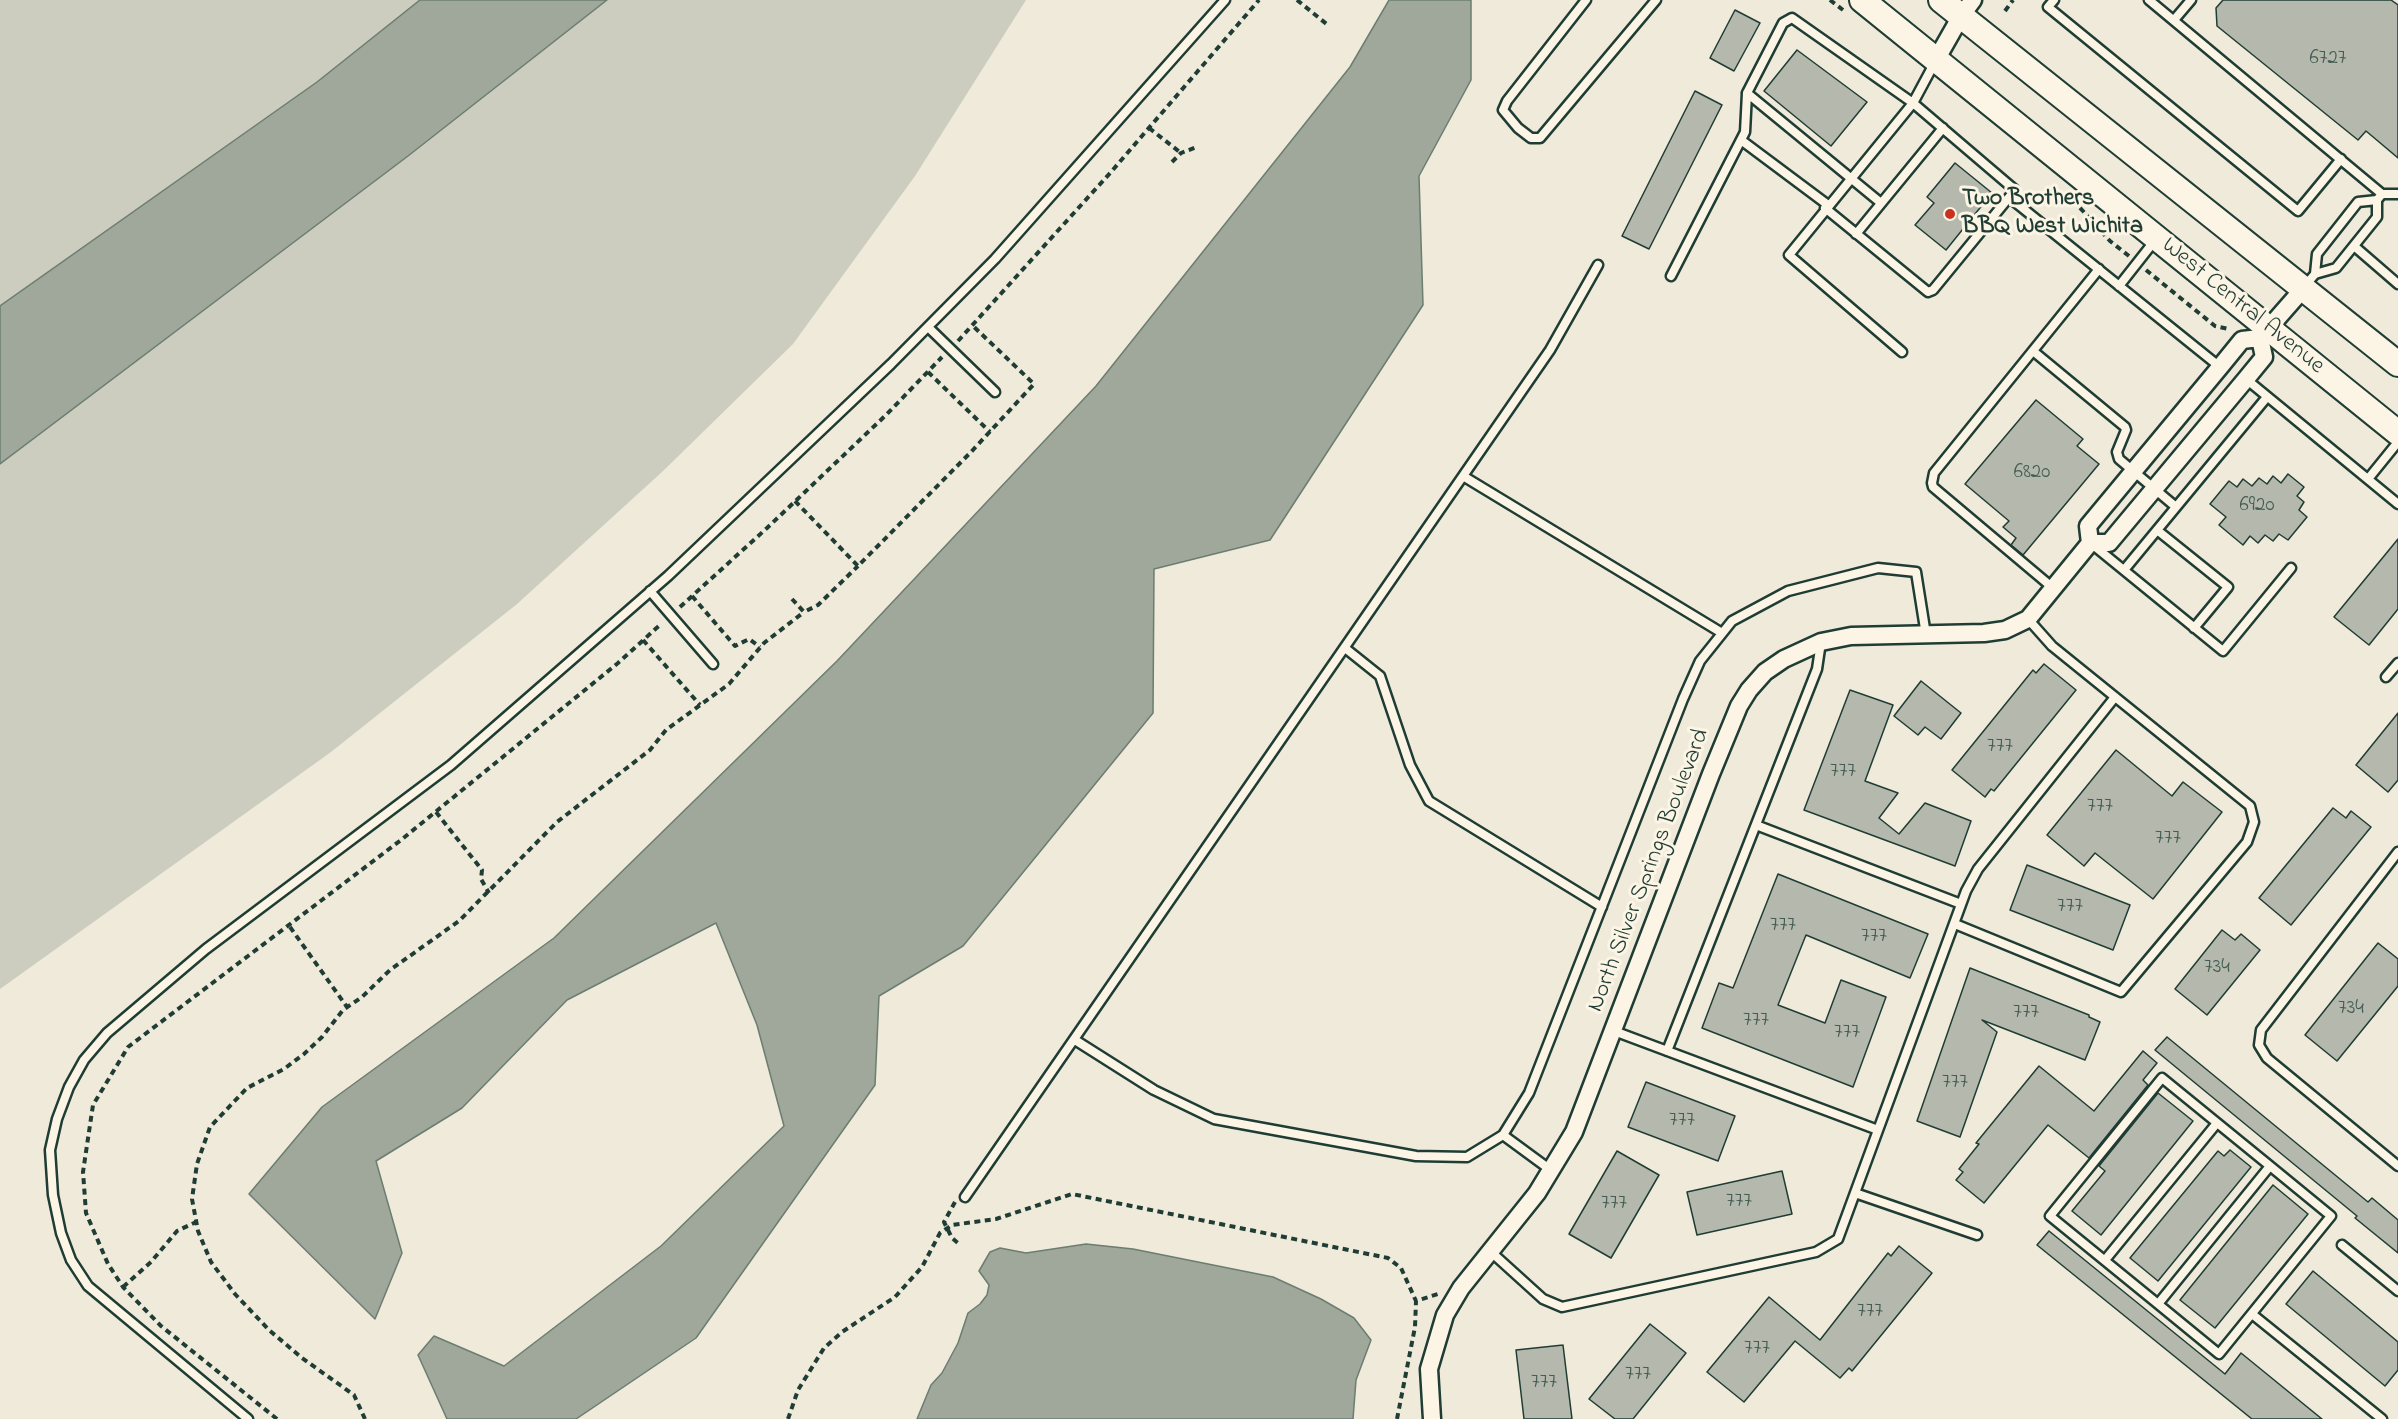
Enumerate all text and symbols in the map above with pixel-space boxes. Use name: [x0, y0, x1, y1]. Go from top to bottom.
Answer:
house number: 6727: [2310, 47, 2346, 73]
place label: Two Brothers BBQ West Wichita: [1962, 186, 2143, 242]
marker: Two Brothers BBQ West Wichita: [1943, 207, 1957, 221]
street label: West Central Avenue: [2155, 232, 2329, 382]
house number: 6820: [2014, 461, 2050, 487]
house number: 6920: [2239, 494, 2275, 520]
street label: North Silver Springs Boulevard: [1583, 725, 1717, 1017]
house number: 777: [1987, 735, 2013, 761]
house number: 777: [1830, 760, 1856, 786]
house number: 777: [2087, 795, 2113, 821]
house number: 777: [2155, 827, 2181, 853]
house number: 777: [2057, 895, 2083, 921]
house number: 777: [1770, 914, 1796, 940]
house number: 777: [1861, 925, 1887, 951]
house number: 734: [2204, 956, 2230, 982]
house number: 734: [2338, 997, 2364, 1023]
house number: 777: [2013, 1001, 2039, 1027]
house number: 777: [1743, 1009, 1769, 1035]
house number: 777: [1834, 1021, 1860, 1047]
house number: 777: [1942, 1071, 1968, 1097]
house number: 777: [1669, 1109, 1695, 1135]
house number: 777: [1726, 1190, 1752, 1216]
house number: 777: [1601, 1192, 1627, 1218]
house number: 777: [1857, 1300, 1883, 1326]
house number: 777: [1744, 1337, 1770, 1363]
house number: 777: [1625, 1363, 1651, 1389]
house number: 777: [1531, 1371, 1557, 1397]

